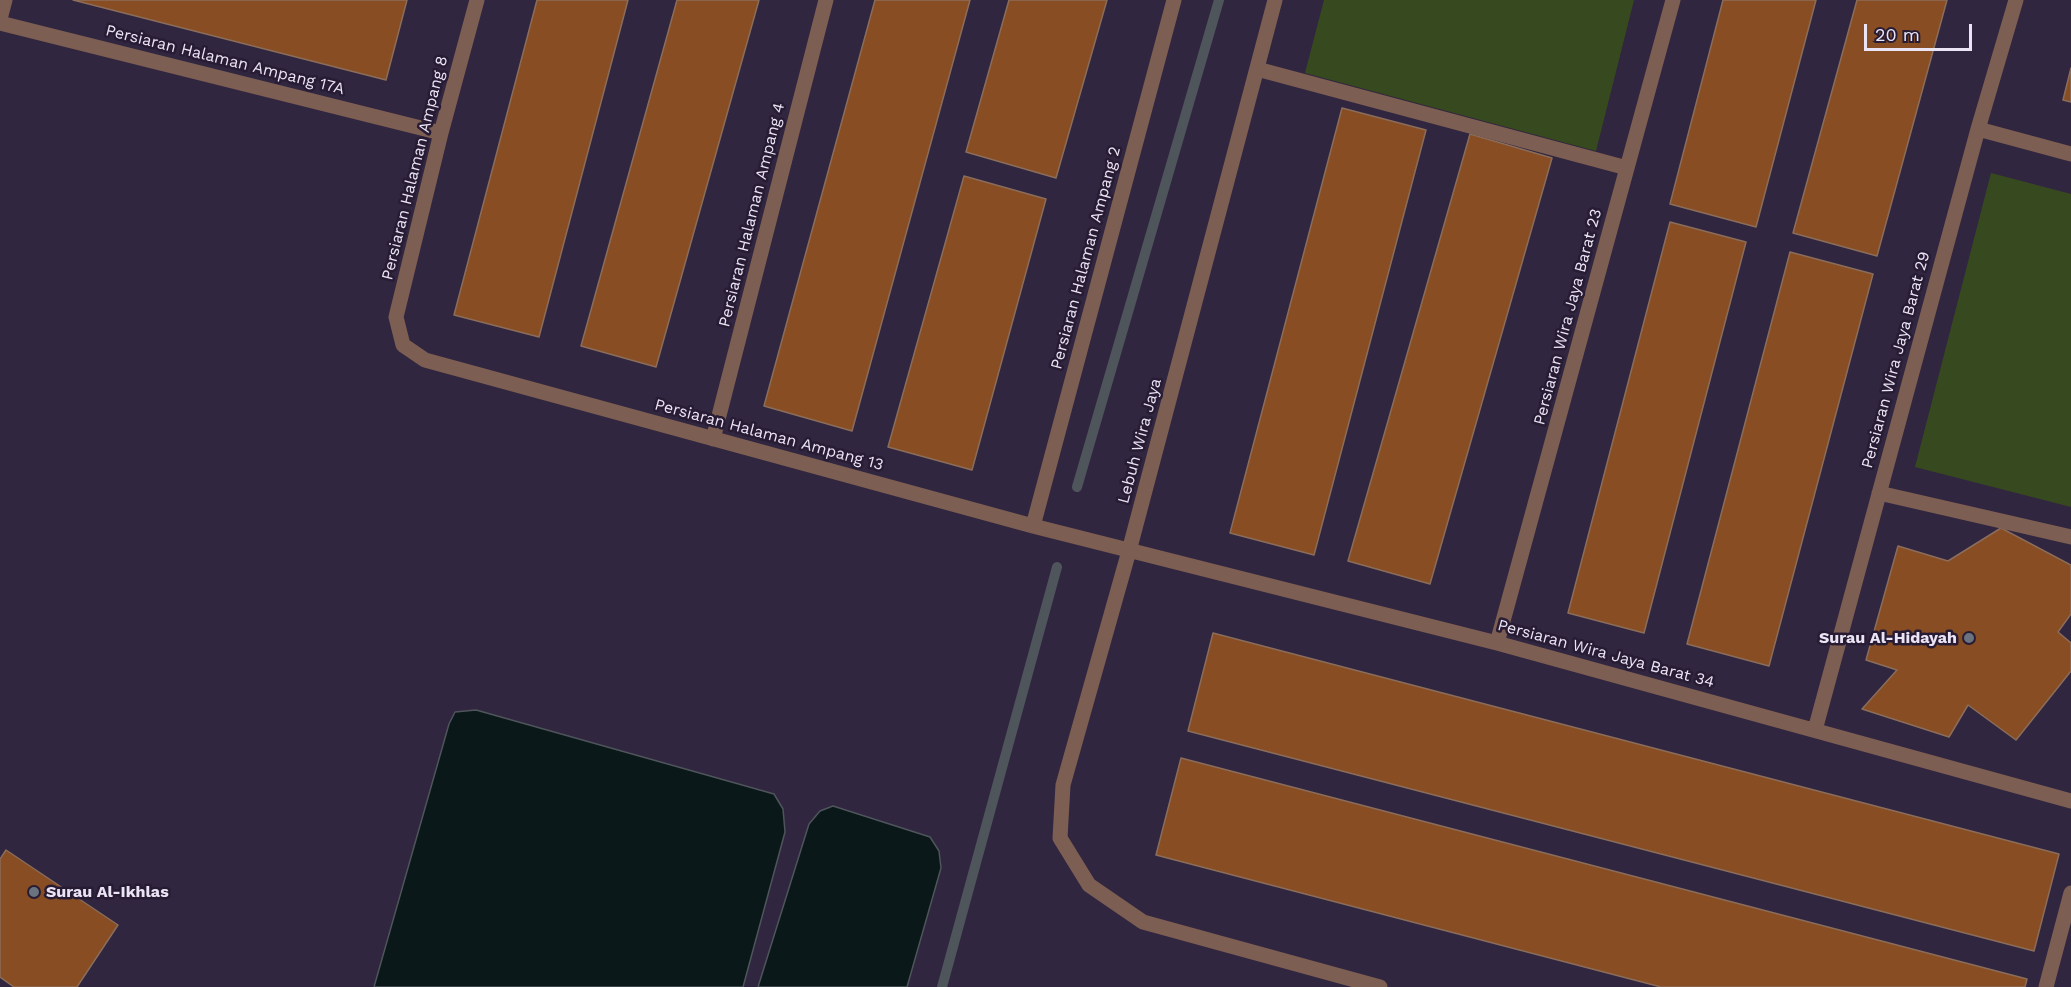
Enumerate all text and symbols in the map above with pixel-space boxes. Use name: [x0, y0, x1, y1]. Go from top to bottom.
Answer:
scale bar: [1867, 12, 1975, 50]
street label: Persiaran Halaman Ampang 17A: [104, 21, 346, 99]
text: 20 m: [1875, 24, 1920, 45]
street label: Persiaran Halaman Ampang 8: [378, 54, 452, 282]
street label: Persiaran Halaman Ampang 4: [715, 101, 789, 329]
street label: Persiaran Halaman Ampang 2: [1047, 144, 1125, 372]
street label: Persiaran Wira Jaya Barat 23: [1530, 207, 1606, 427]
street label: Persiaran Wira Jaya Barat 29: [1858, 249, 1934, 471]
street label: Lebuh Wira Jaya: [1114, 376, 1166, 506]
street label: Persiaran Halaman Ampang 13: [652, 395, 886, 475]
street label: Persiaran Wira Jaya Barat 34: [1495, 616, 1717, 692]
place label: Surau Al-Hidayah: [1819, 628, 1957, 648]
marker: Surau Al-Hidayah: [1962, 631, 1976, 645]
place label: Surau Al-Ikhlas: [46, 882, 169, 902]
marker: Surau Al-Ikhlas: [27, 885, 41, 899]

